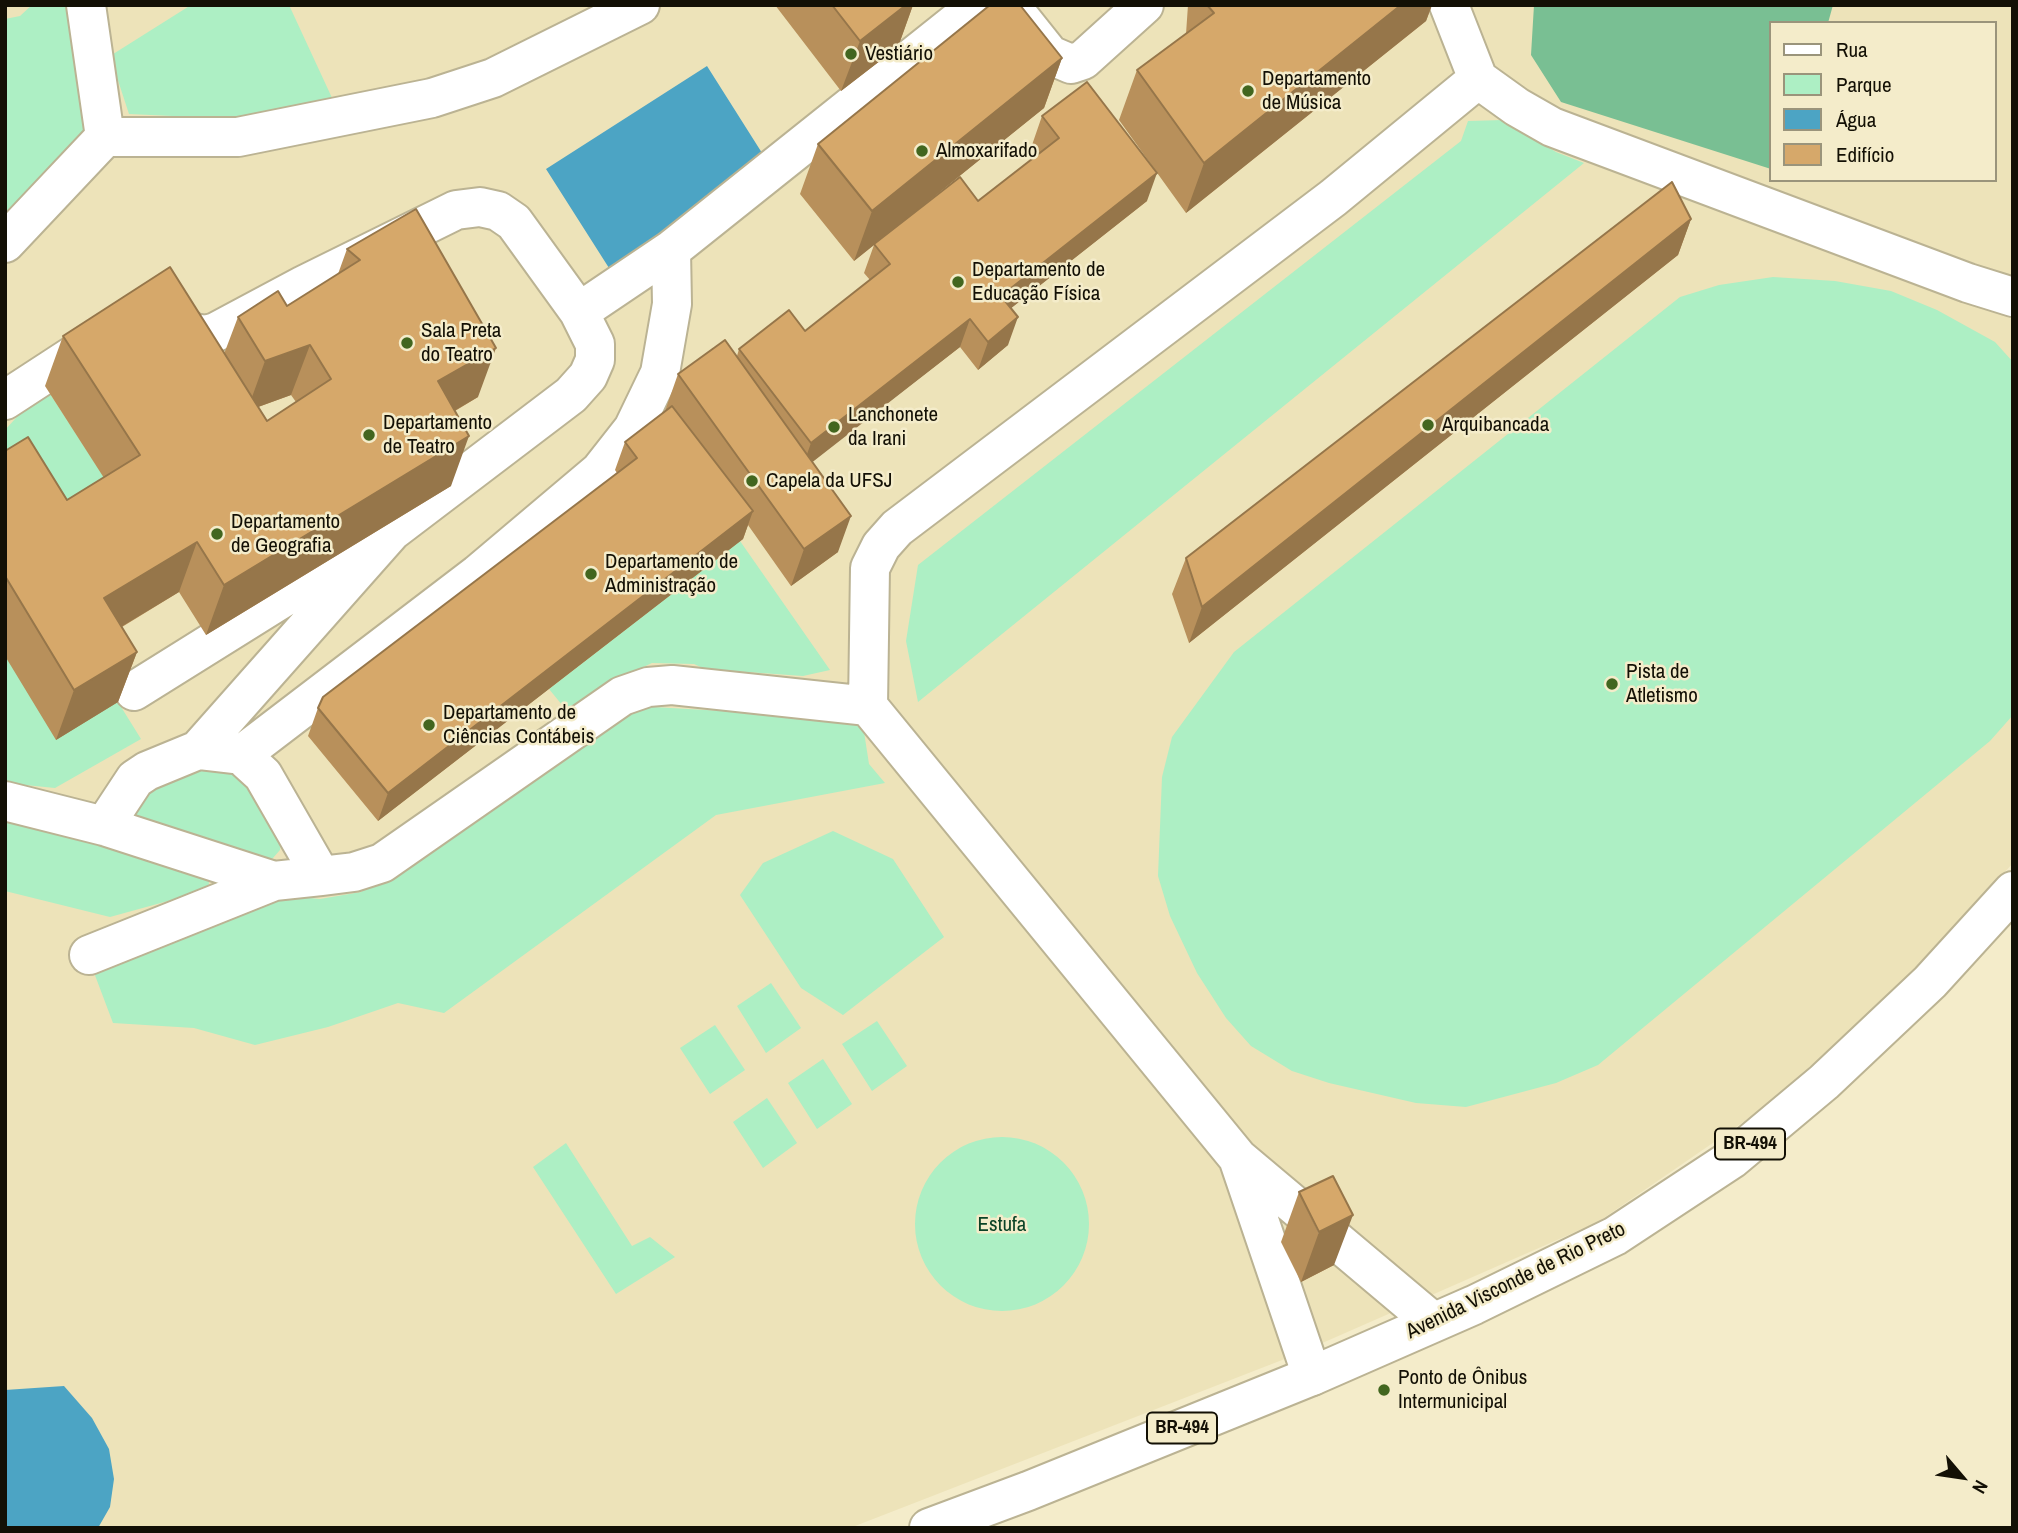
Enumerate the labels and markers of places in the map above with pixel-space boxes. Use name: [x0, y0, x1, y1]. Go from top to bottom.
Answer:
place label: Vestiário: [865, 41, 933, 67]
marker: Vestiário: [843, 46, 859, 62]
place label: Departamento de Música: [1262, 66, 1371, 116]
marker: Departamento de Música: [1240, 83, 1256, 99]
place label: Almoxarifado: [936, 138, 1037, 164]
marker: Almoxarifado: [914, 143, 930, 159]
place label: Departamento de Educação Física: [972, 257, 1105, 307]
marker: Departamento de Educação Física: [950, 274, 966, 290]
place label: Sala Preta do Teatro: [421, 318, 501, 368]
marker: Sala Preta do Teatro: [399, 335, 415, 351]
place label: Lanchonete da Irani: [848, 402, 938, 452]
place label: Departamento de Teatro: [383, 410, 492, 460]
place label: Arquibancada: [1442, 412, 1549, 438]
marker: Arquibancada: [1420, 417, 1436, 433]
marker: Lanchonete da Irani: [826, 419, 842, 435]
marker: Departamento de Teatro: [361, 427, 377, 443]
place label: Capela da UFSJ: [766, 468, 892, 494]
marker: Capela da UFSJ: [744, 473, 760, 489]
place label: Departamento de Geografia: [231, 509, 340, 559]
marker: Departamento de Geografia: [209, 526, 225, 542]
place label: Departamento de Administração: [605, 549, 738, 599]
marker: Departamento de Administração: [583, 566, 599, 582]
place label: Pista de Atletismo: [1626, 659, 1698, 709]
marker: Pista de Atletismo: [1604, 676, 1620, 692]
place label: Departamento de Ciências Contábeis: [443, 700, 594, 750]
marker: Departamento de Ciências Contábeis: [421, 717, 437, 733]
place label: Ponto de Ônibus Intermunicipal: [1398, 1365, 1527, 1415]
marker: Ponto de Ônibus Intermunicipal: [1376, 1382, 1392, 1398]

